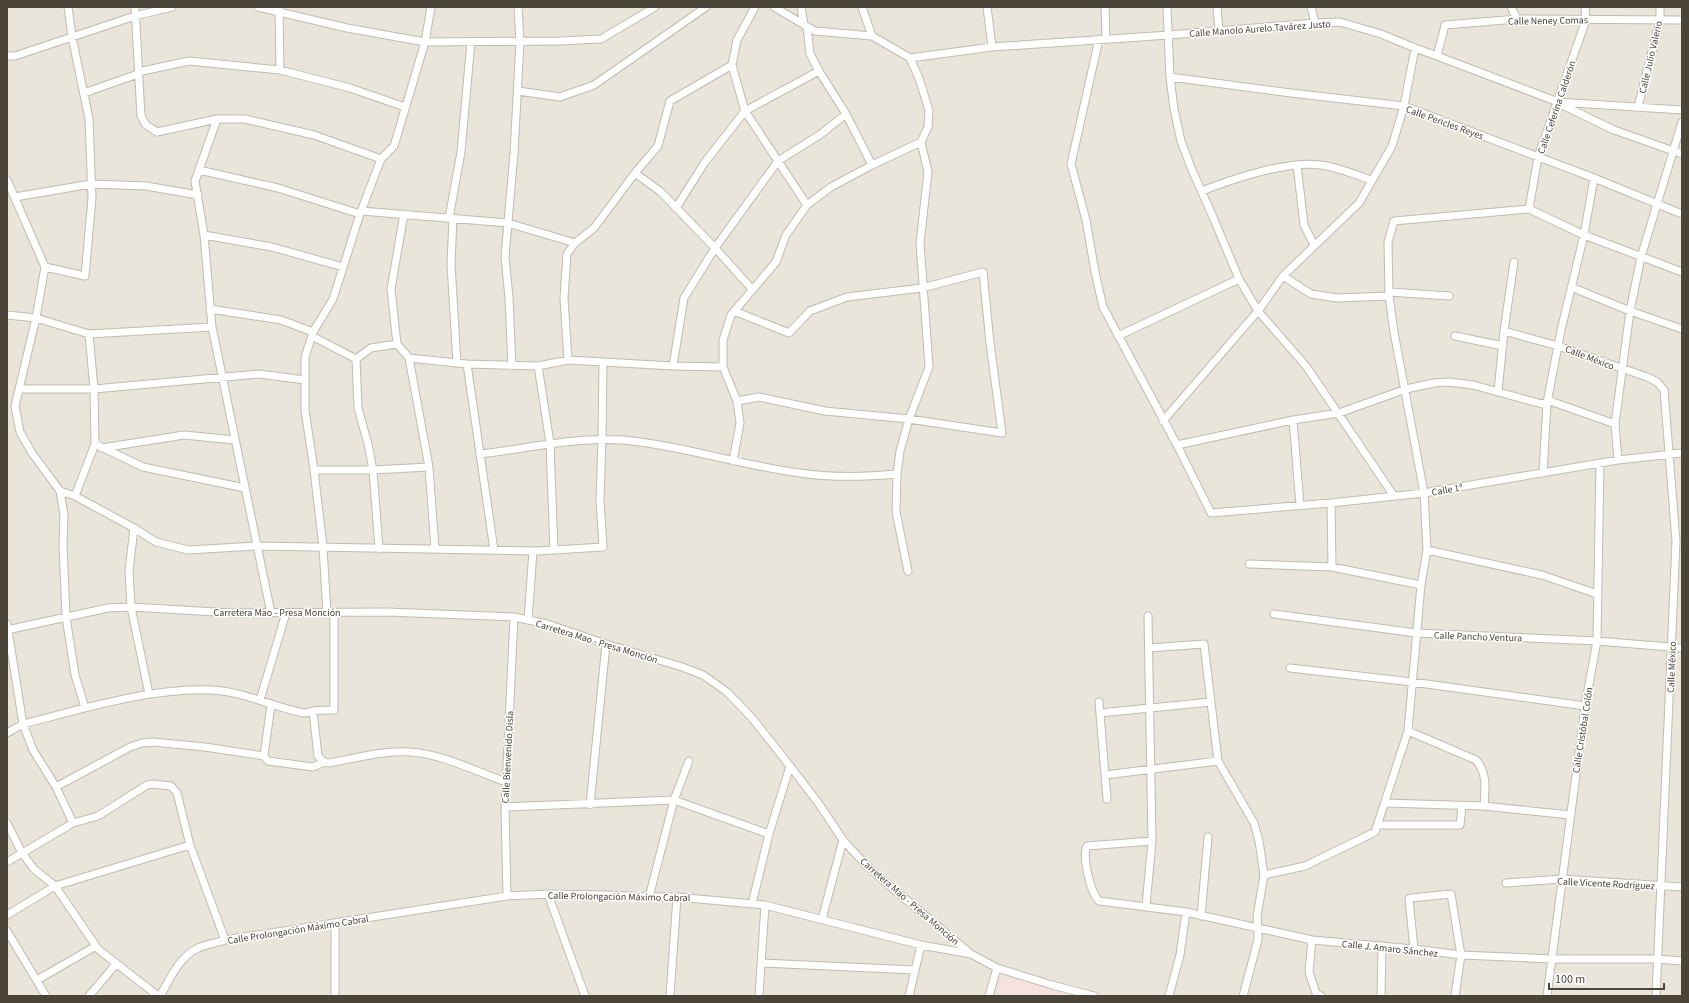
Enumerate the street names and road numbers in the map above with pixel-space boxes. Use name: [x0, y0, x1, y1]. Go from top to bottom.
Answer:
street label: Calle Neney Comas: [1508, 13, 1588, 29]
street label: Calle Manolo Aurelo Tavárez Justo: [1189, 17, 1331, 41]
street label: Calle Julio Valerio: [1636, 19, 1666, 95]
street label: Calle Ceferina Calderón: [1534, 59, 1579, 156]
street label: Calle Pericles Reyes: [1404, 102, 1485, 144]
street label: Calle México: [1563, 342, 1616, 374]
street label: Calle 1ª: [1431, 480, 1464, 500]
street label: Carretera Mao - Presa Monción: [213, 606, 341, 620]
street label: Carretera Mao - Presa Monción: [534, 617, 660, 667]
street label: Calle Pancho Ventura: [1433, 628, 1522, 646]
street label: Calle México: [1664, 641, 1680, 693]
street label: Calle Cristóbal Colón: [1569, 686, 1597, 774]
street label: Calle Bienvenido Disla: [499, 711, 517, 804]
street label: Carretera Mao - Presa Monción: [857, 855, 962, 949]
street label: Calle Vicente Rodríguez: [1557, 874, 1655, 894]
street label: Calle Prolongación Máximo Cabral: [548, 889, 691, 905]
street label: Calle Prolongación Máximo Cabral: [227, 912, 370, 948]
street label: Calle J. Amaro Sánchez: [1341, 937, 1439, 961]

